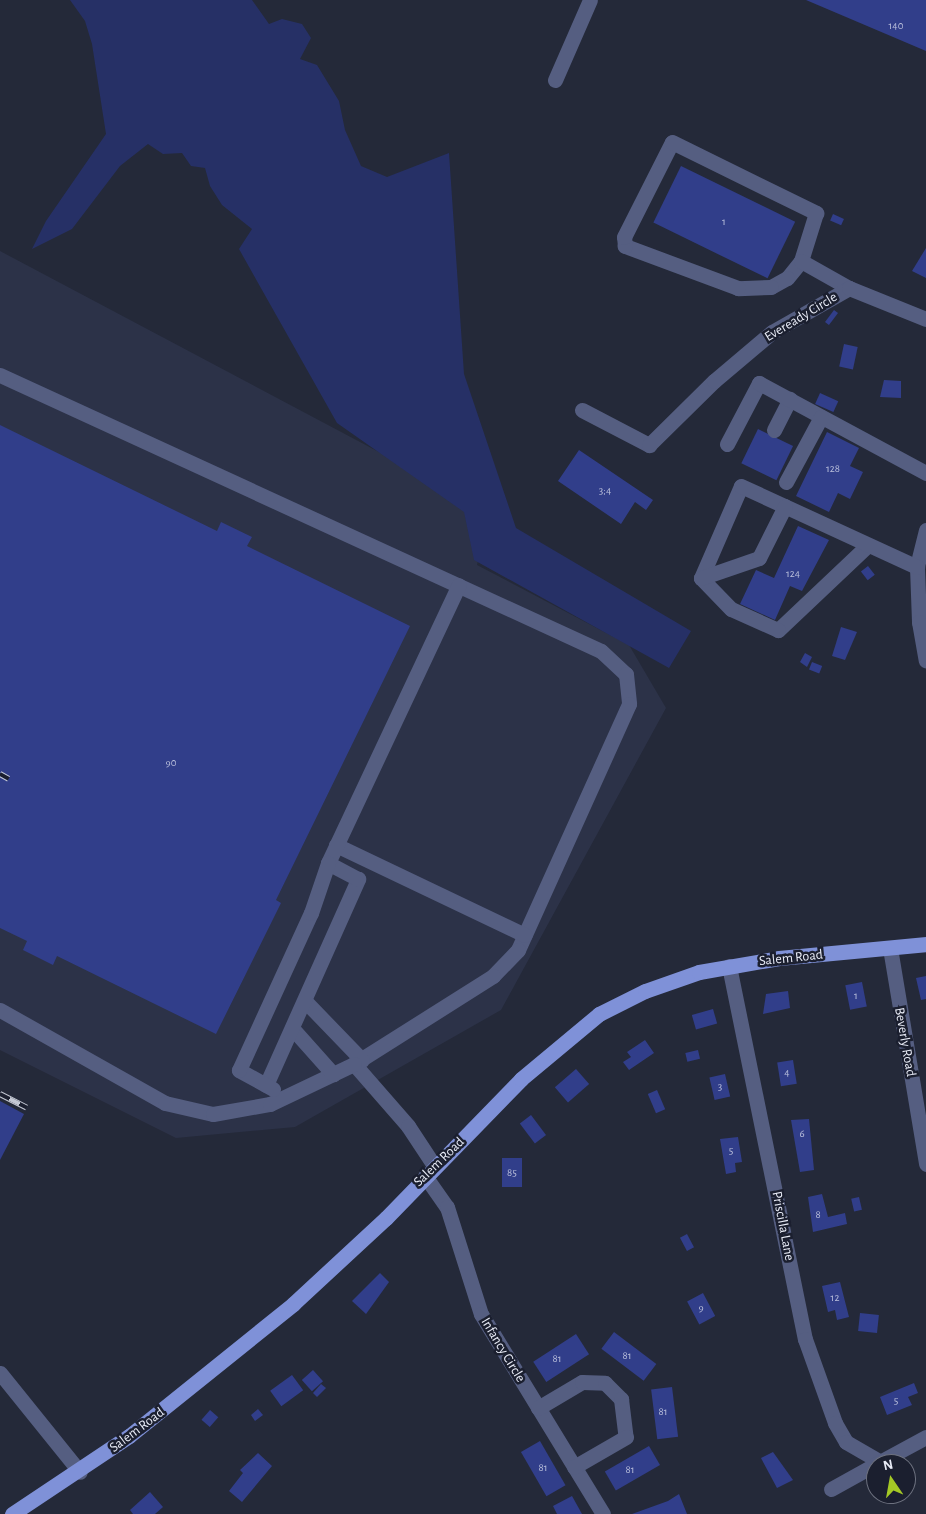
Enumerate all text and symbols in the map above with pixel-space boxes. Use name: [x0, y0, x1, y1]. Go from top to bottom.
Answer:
house number: 140: [889, 19, 903, 33]
house number: 1: [722, 215, 726, 229]
street label: Eveready Circle: [762, 289, 840, 345]
house number: 128: [826, 462, 840, 476]
house number: 3;4: [599, 484, 611, 498]
house number: 124: [786, 567, 800, 581]
house number: 90: [166, 756, 176, 770]
street label: Salem Road: [758, 946, 824, 970]
house number: 1: [854, 989, 858, 1003]
street label: Beverly Road: [891, 1006, 919, 1078]
house number: 4: [784, 1066, 790, 1080]
house number: 3: [718, 1080, 722, 1094]
house number: 6: [799, 1127, 805, 1141]
street label: Salem Road: [410, 1134, 468, 1190]
house number: 5: [729, 1144, 733, 1158]
house number: 85: [507, 1166, 517, 1180]
street label: Priscilla Lane: [768, 1190, 798, 1262]
house number: 8: [815, 1208, 821, 1222]
house number: 12: [831, 1291, 839, 1305]
house number: 9: [698, 1301, 704, 1315]
street label: Infancy Circle: [477, 1315, 529, 1385]
house number: 81: [623, 1349, 631, 1363]
house number: 81: [553, 1352, 561, 1366]
house number: 5: [894, 1394, 898, 1408]
street label: Salem Road: [106, 1404, 168, 1456]
house number: 81: [659, 1405, 667, 1419]
north arrow: [866, 1454, 916, 1504]
text: N: [882, 1457, 894, 1473]
house number: 81: [539, 1461, 547, 1475]
house number: 81: [626, 1463, 634, 1477]

